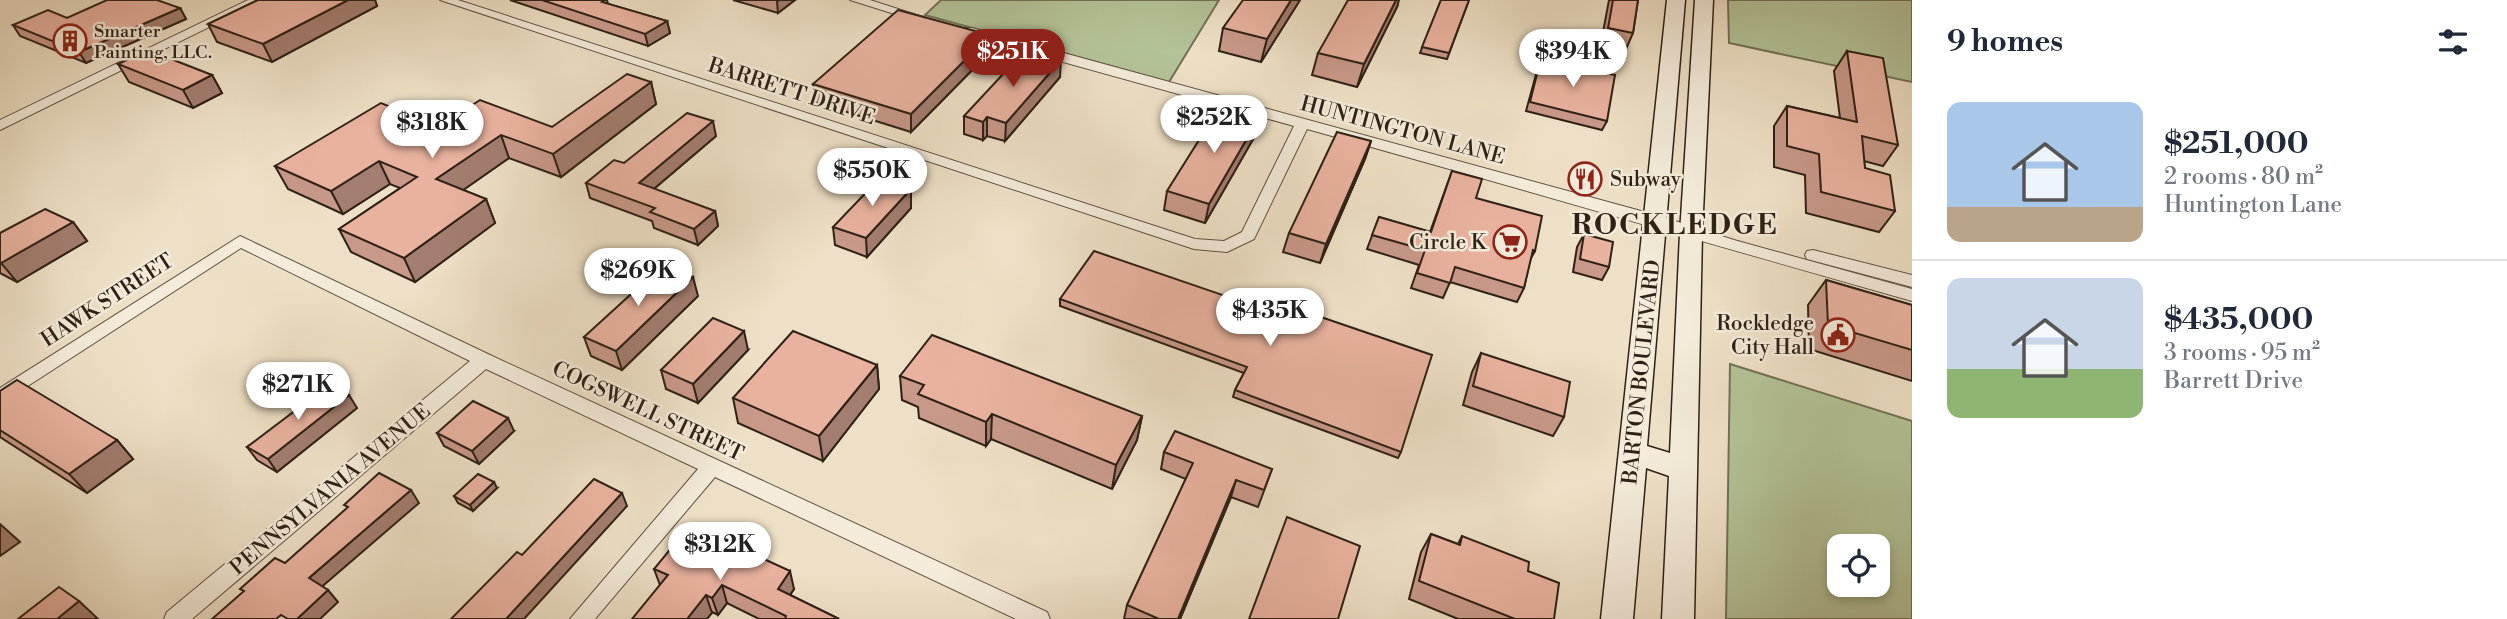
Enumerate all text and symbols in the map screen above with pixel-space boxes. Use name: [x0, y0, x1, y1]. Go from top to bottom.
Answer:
place label: Smarter Painting, LLC.: [94, 20, 212, 64]
building icon: Smarter Painting, LLC.: [51, 22, 89, 60]
text: 9 homes: [1947, 23, 2063, 61]
icon: filters: [2434, 23, 2472, 61]
pin: $251K: [964, 29, 1062, 89]
pin: $394K: [1524, 29, 1622, 89]
text: $251K: [977, 38, 1049, 66]
text: $394K: [1535, 38, 1611, 66]
street label: BARRETT DRIVE: [704, 52, 878, 131]
street label: HUNTINGTON LANE: [1297, 91, 1508, 171]
pin: $252K: [1165, 96, 1263, 155]
pin: $318K: [383, 100, 481, 160]
text: $252K: [1176, 104, 1252, 132]
text: $318K: [397, 109, 467, 137]
text: $251,000: [2164, 125, 2309, 163]
icon: home: [2003, 130, 2087, 214]
pin: $550K: [823, 148, 921, 208]
text: $550K: [833, 157, 911, 185]
restaurant icon: Subway: [1566, 160, 1604, 198]
text: 2 rooms · 80 m²: [2164, 163, 2323, 191]
place label: Subway: [1610, 167, 1682, 193]
text: Huntington Lane: [2164, 191, 2342, 219]
district label: ROCKLEDGE: [1572, 208, 1778, 243]
supermarket icon: Circle K: [1491, 223, 1529, 261]
place label: Circle K: [1409, 230, 1488, 256]
street label: HAWK STREET: [36, 248, 179, 353]
pin: $269K: [589, 248, 687, 308]
text: $269K: [600, 257, 676, 285]
street label: BARTON BOULEVARD: [1617, 259, 1667, 487]
pin: $435K: [1221, 288, 1319, 348]
text: $435K: [1232, 297, 1308, 325]
text: $435,000: [2164, 301, 2313, 339]
icon: home: [2003, 306, 2087, 390]
place label: Rockledge City Hall: [1716, 311, 1814, 361]
public building icon: Rockledge City Hall: [1819, 316, 1857, 354]
text: 3 rooms · 95 m²: [2164, 339, 2320, 367]
street label: COGSWELL STREET: [548, 356, 748, 468]
pin: $271K: [249, 362, 347, 422]
text: Barrett Drive: [2164, 367, 2303, 395]
text: $271K: [262, 371, 334, 399]
street label: PENNSYLVANIA AVENUE: [225, 398, 436, 581]
pin: $312K: [671, 522, 769, 582]
text: $312K: [684, 531, 756, 559]
map controls: [1827, 534, 1890, 597]
button: locate: [1827, 534, 1890, 597]

